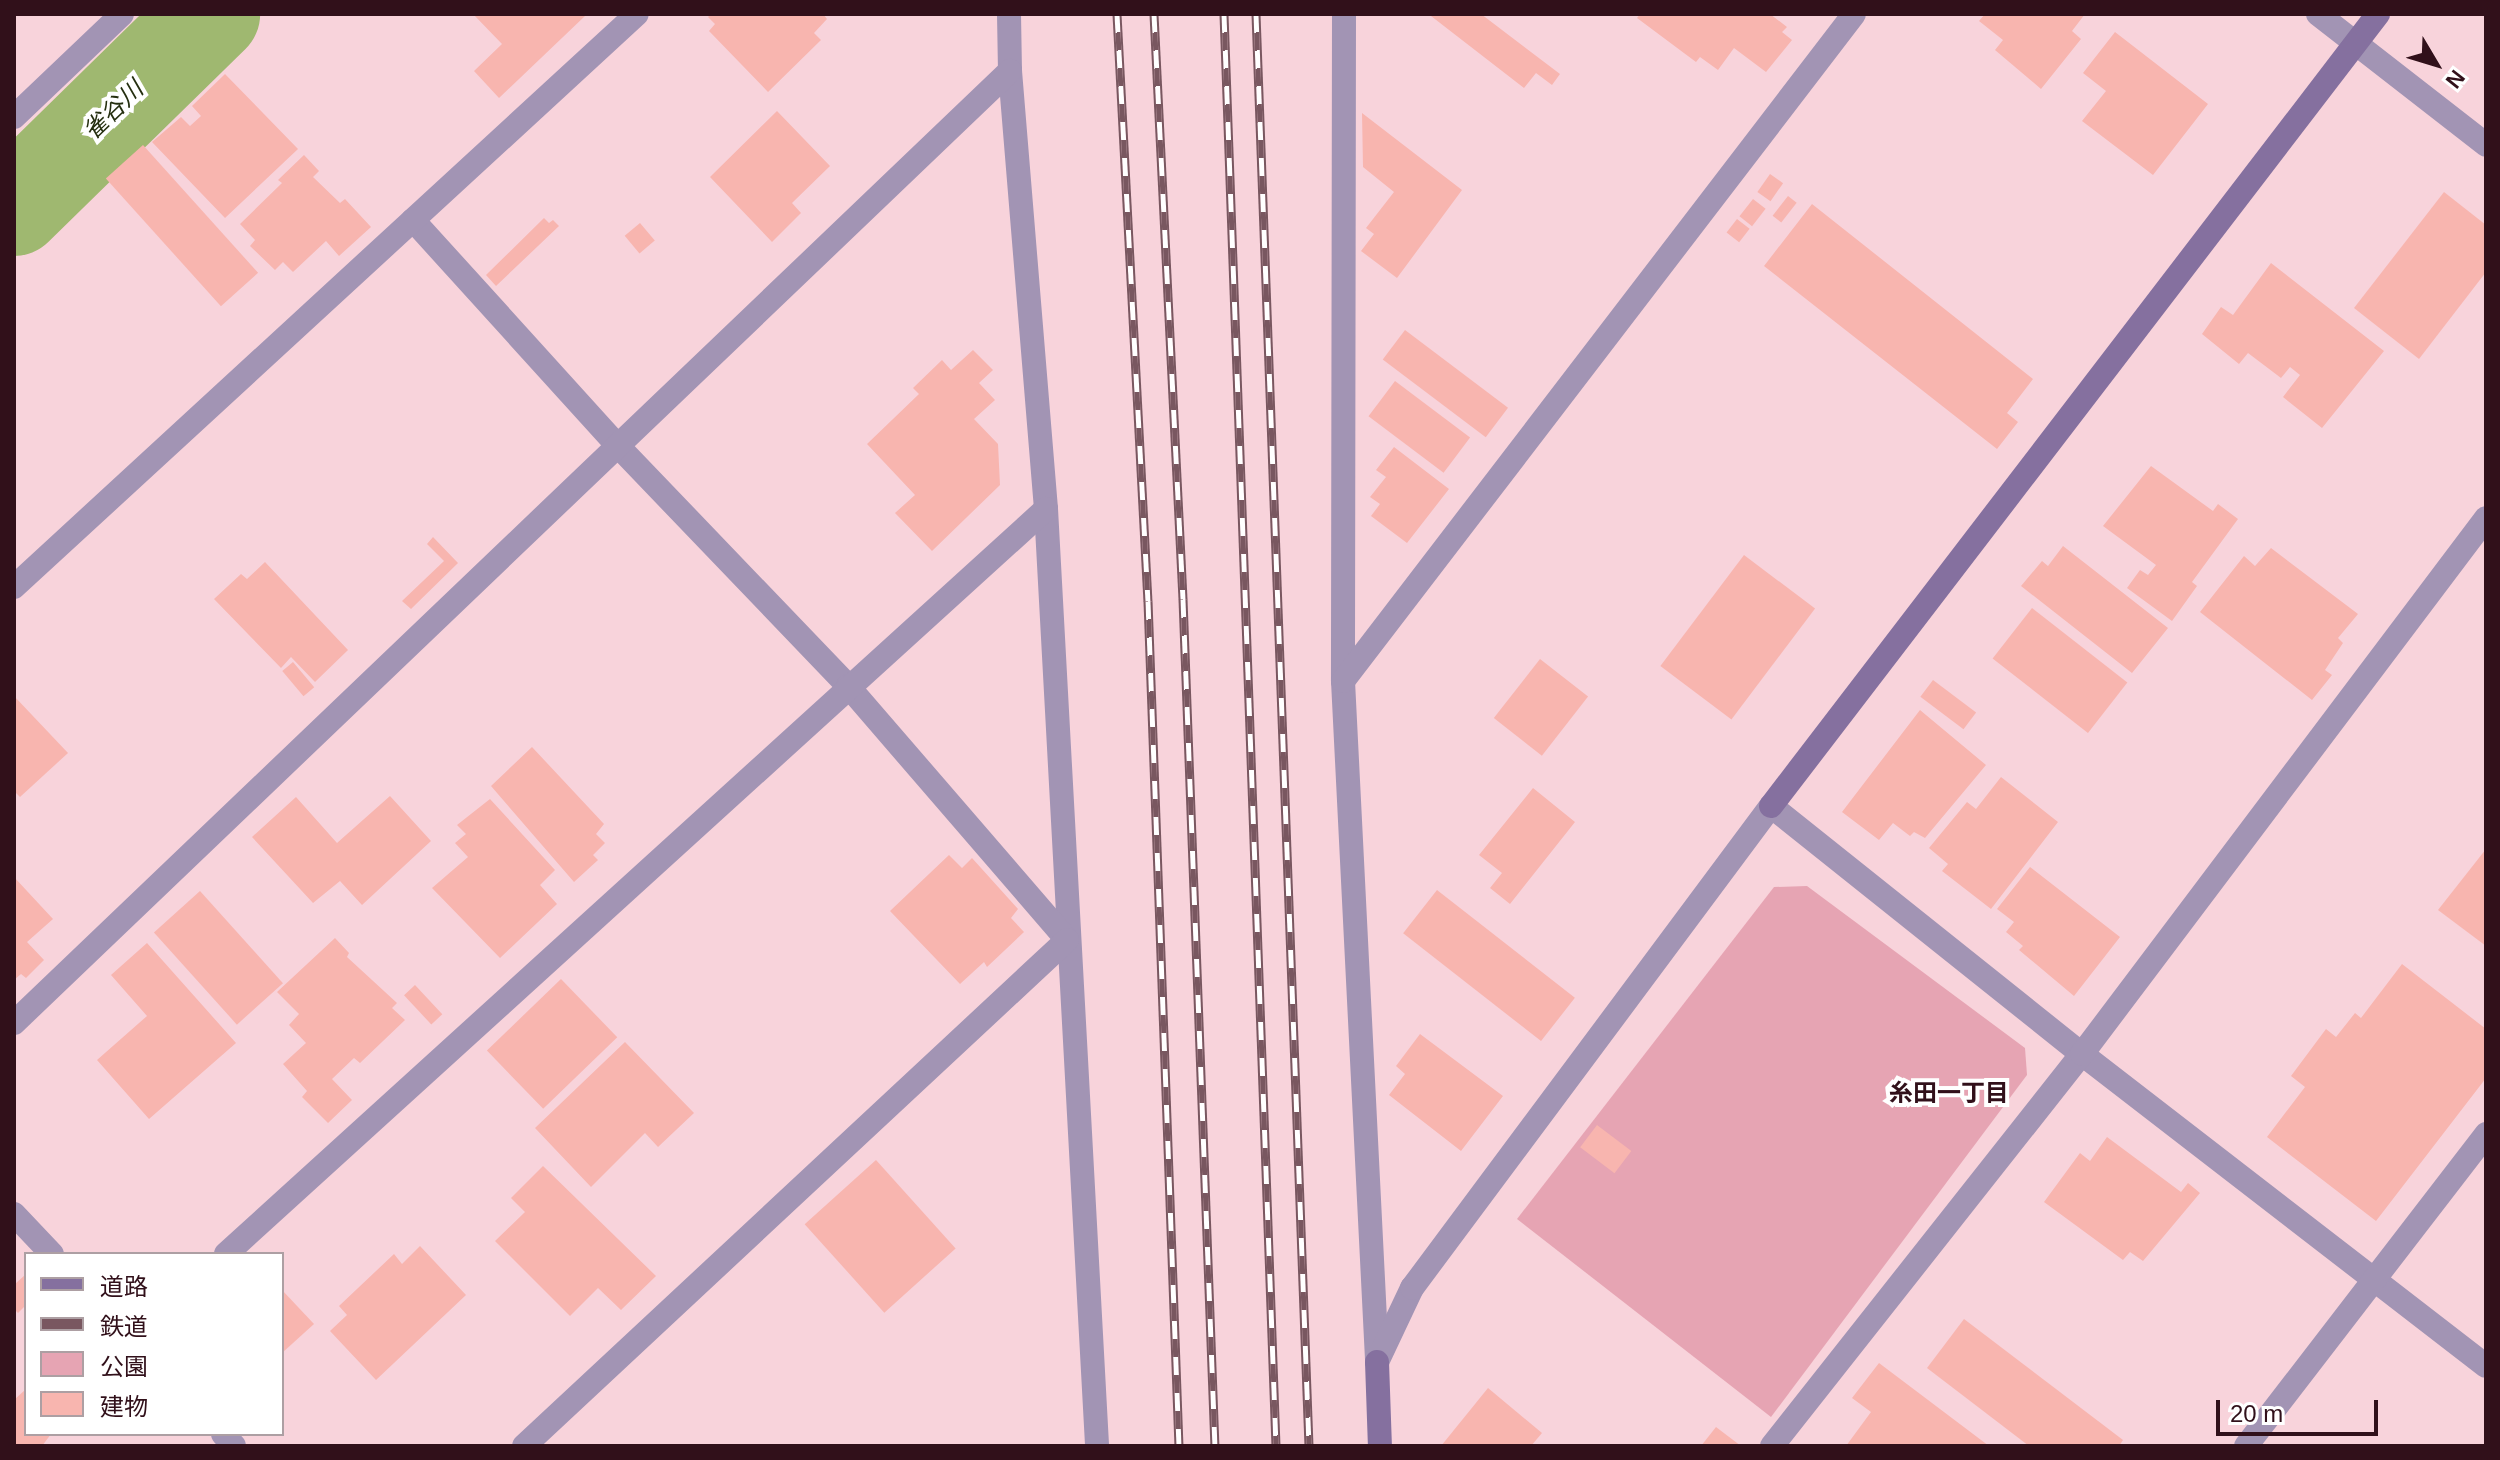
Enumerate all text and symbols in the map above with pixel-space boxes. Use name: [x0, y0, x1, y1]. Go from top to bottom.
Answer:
north arrow: [2396, 24, 2476, 104]
text: N: [2441, 65, 2470, 93]
water label: 雀谷川: [77, 75, 149, 145]
district label: 糸田一丁目: [1889, 1079, 2009, 1107]
legend: [24, 1252, 284, 1436]
text: 道路: [100, 1273, 148, 1300]
text: 鉄道: [100, 1313, 148, 1340]
text: 公園: [100, 1353, 148, 1380]
scale bar: [2220, 1384, 2382, 1434]
text: 建物: [100, 1393, 148, 1420]
text: 20 m: [2230, 1400, 2283, 1427]

